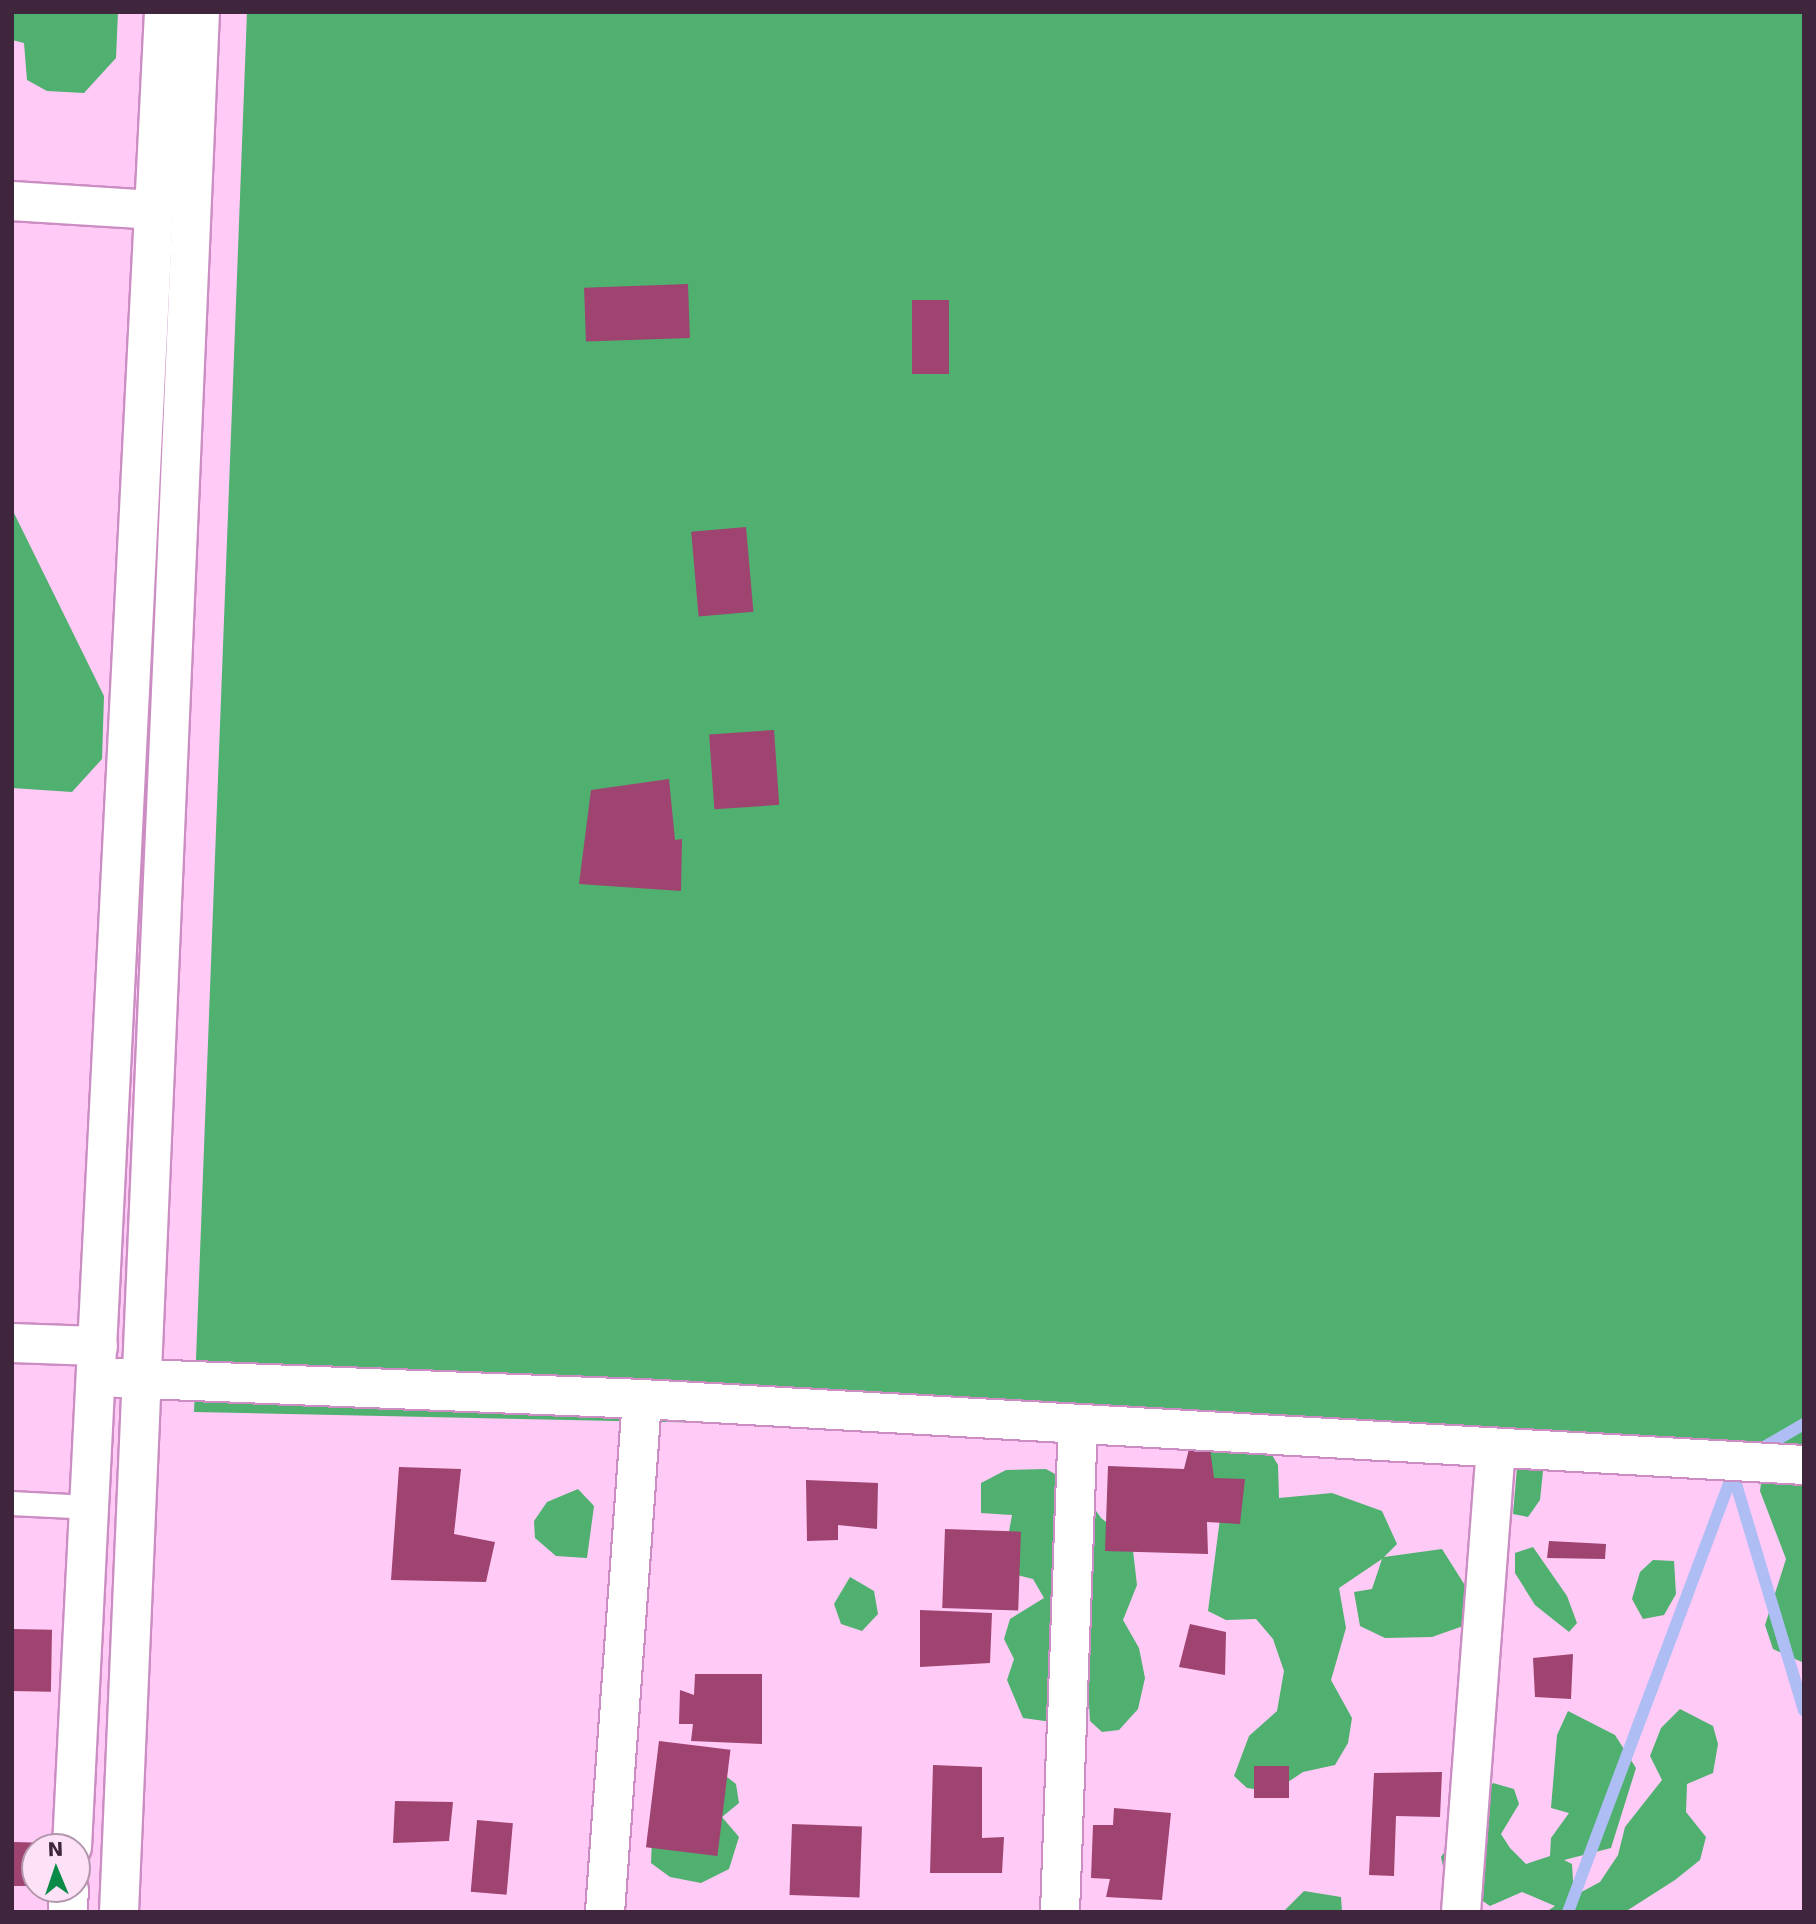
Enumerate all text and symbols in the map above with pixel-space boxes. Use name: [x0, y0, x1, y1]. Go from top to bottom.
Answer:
north arrow: [21, 1833, 91, 1903]
text: N: [47, 1838, 64, 1860]

